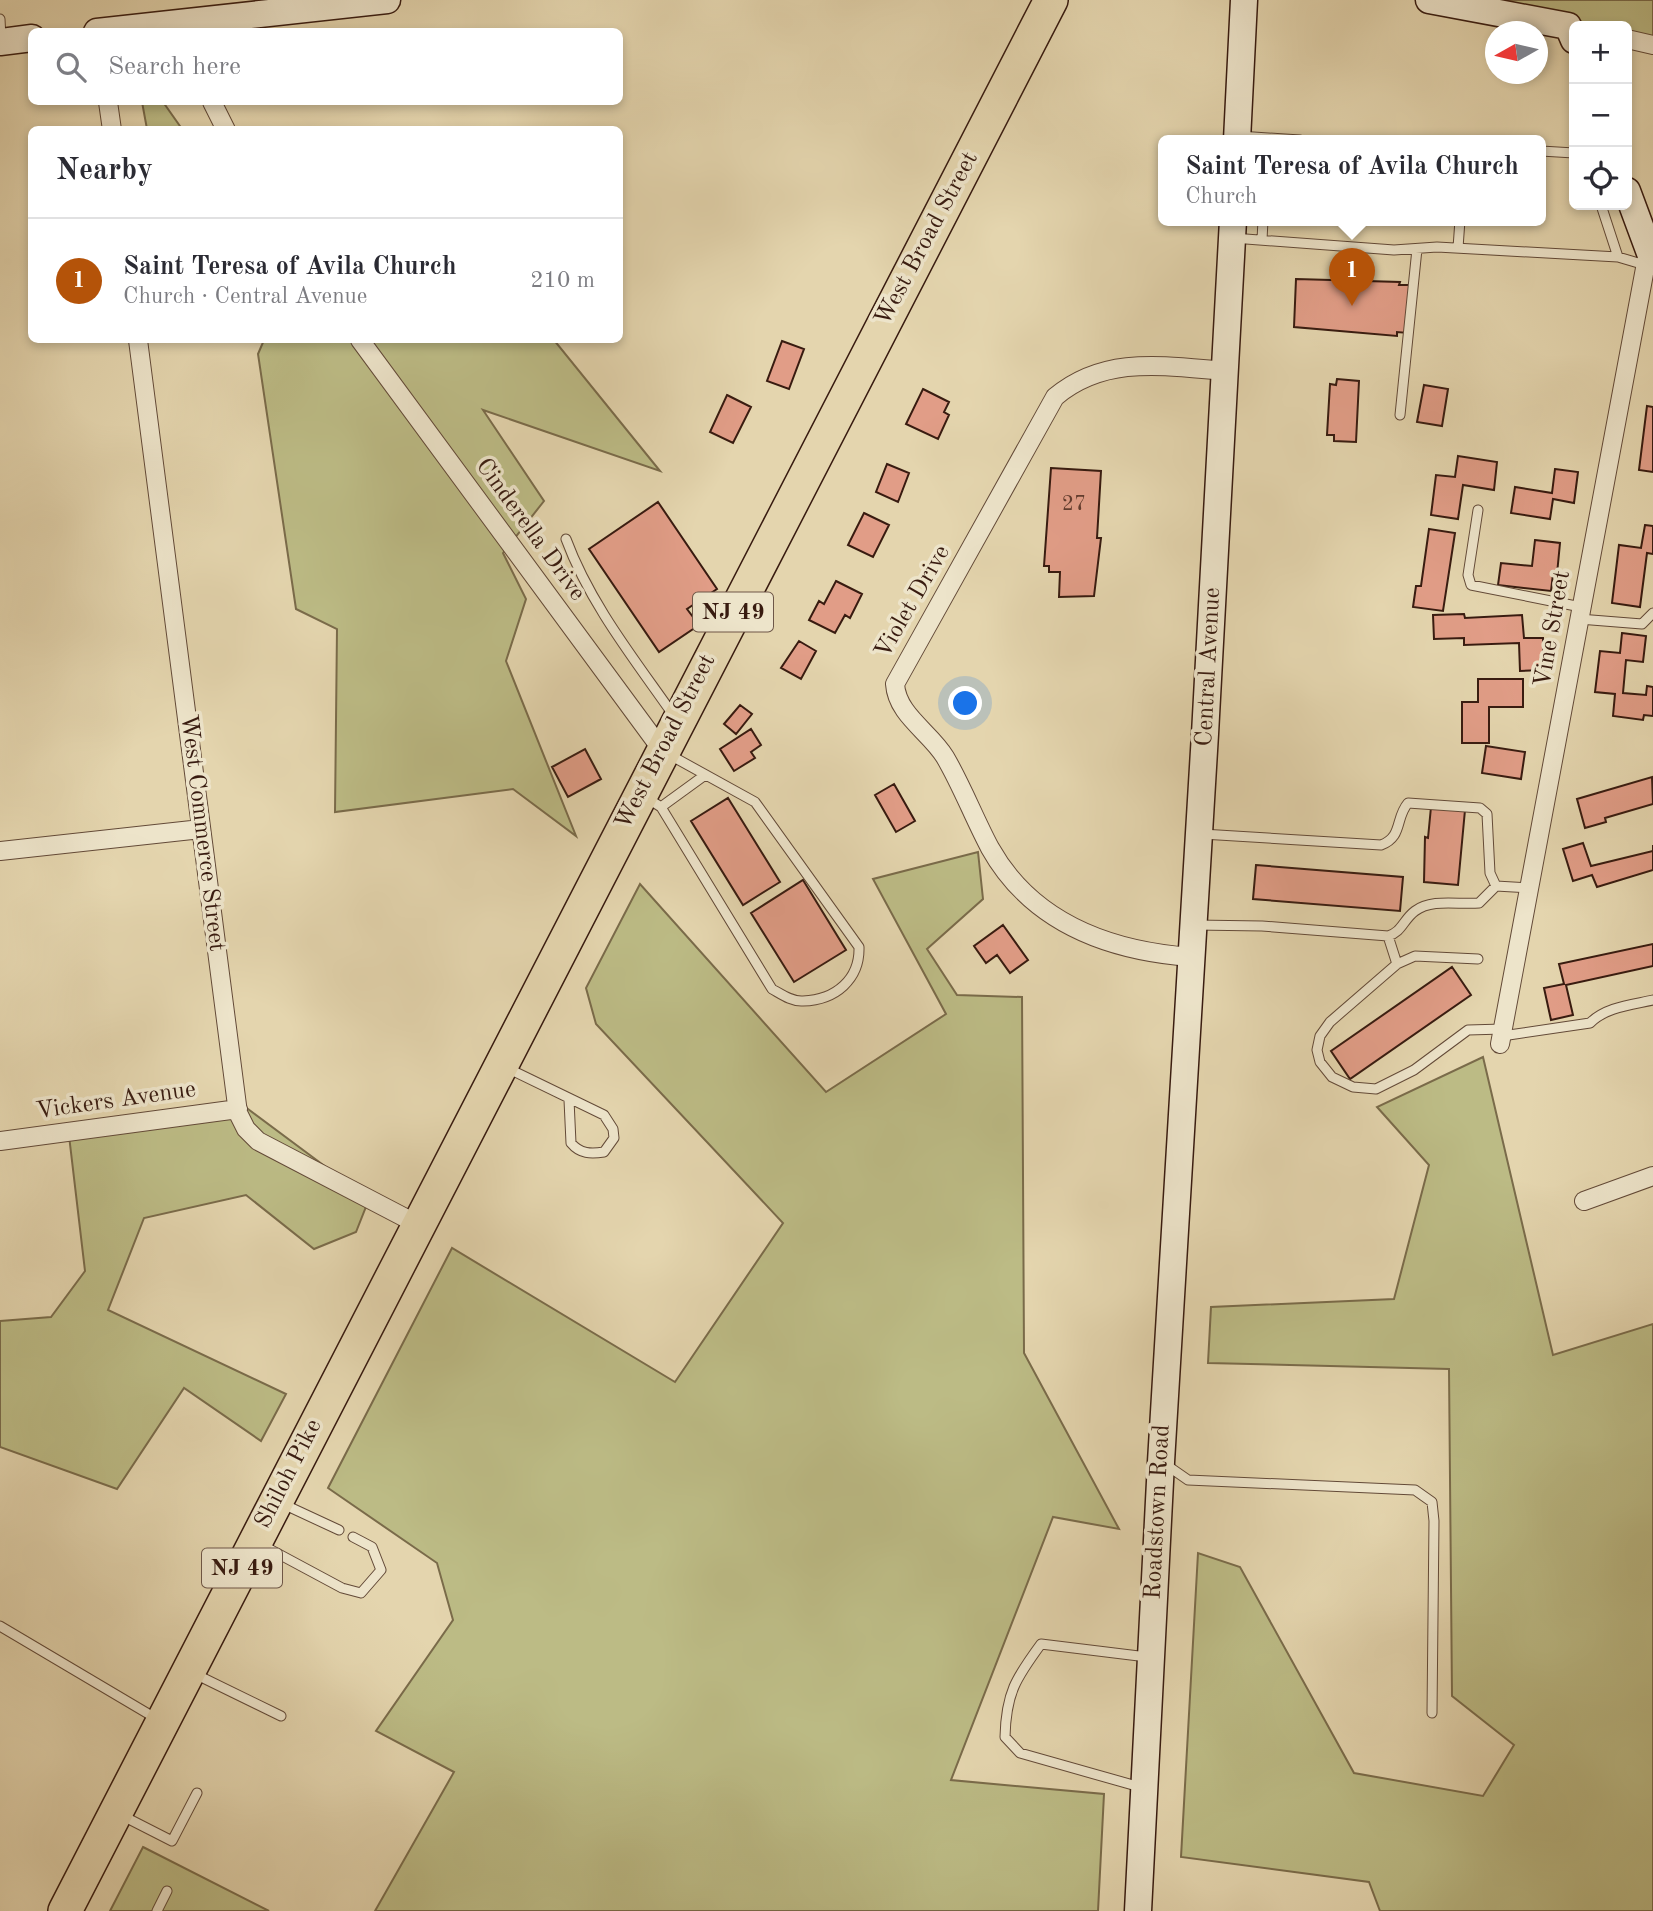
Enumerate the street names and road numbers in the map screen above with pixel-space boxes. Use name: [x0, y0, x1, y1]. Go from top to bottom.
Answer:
street label: West Broad Street: [871, 148, 983, 330]
street label: Cinderella Drive: [471, 455, 589, 605]
street label: Violet Drive: [871, 541, 955, 663]
street label: Vine Street: [1531, 569, 1575, 689]
street label: Central Avenue: [1193, 587, 1225, 747]
road number: NJ 49: [693, 592, 773, 632]
street label: West Broad Street: [612, 651, 720, 833]
street label: West Commerce Street: [176, 713, 228, 953]
street label: Vickers Avenue: [35, 1078, 197, 1124]
street label: Shiloh Pike: [251, 1416, 327, 1532]
street label: Roadstown Road: [1141, 1424, 1175, 1600]
road number: NJ 49: [202, 1548, 282, 1588]

